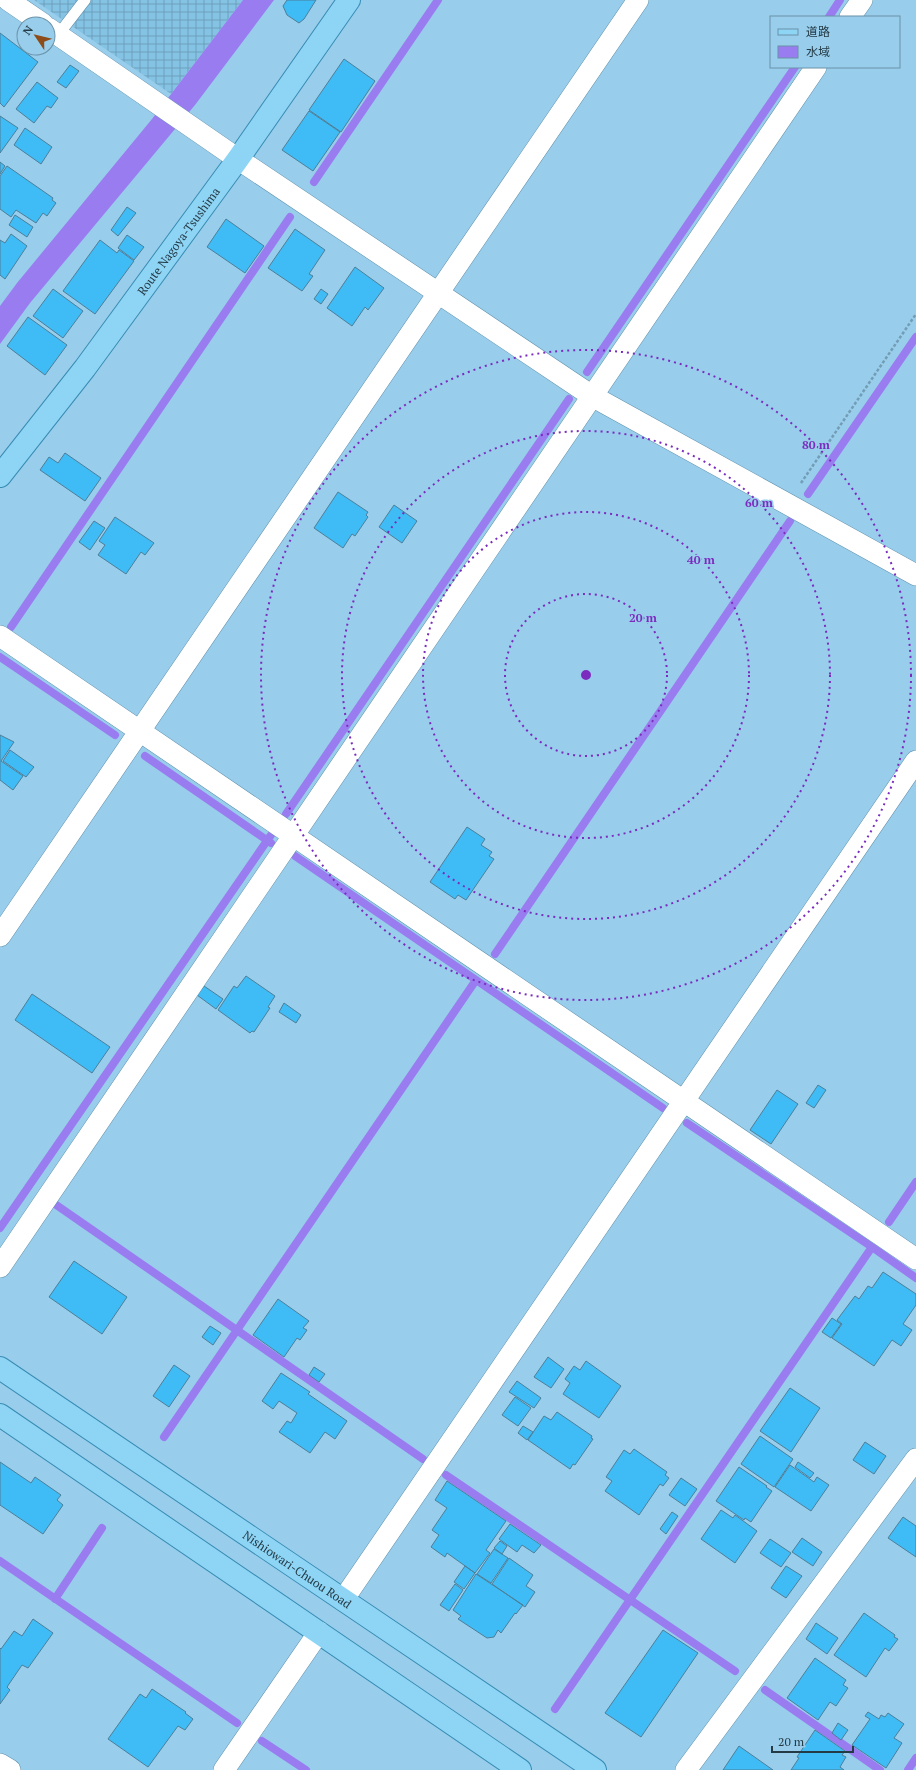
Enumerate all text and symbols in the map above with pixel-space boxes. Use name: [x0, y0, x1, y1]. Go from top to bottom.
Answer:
north arrow: [16, 16, 56, 56]
legend: [770, 16, 900, 68]
text: N: [20, 22, 36, 38]
text: 道路: [806, 24, 830, 39]
text: 水域: [806, 44, 830, 59]
street label: Route Nagoya-Tsushima: [134, 184, 222, 298]
text: 80 m: [802, 437, 830, 452]
text: 60 m: [745, 495, 773, 510]
text: 40 m: [687, 552, 715, 567]
text: 20 m: [629, 610, 657, 625]
centre of rings: [579, 668, 593, 682]
street label: Nishiowari-Chuou Road: [240, 1527, 355, 1611]
scale bar: [772, 1728, 853, 1754]
text: 20 m: [778, 1734, 805, 1749]

